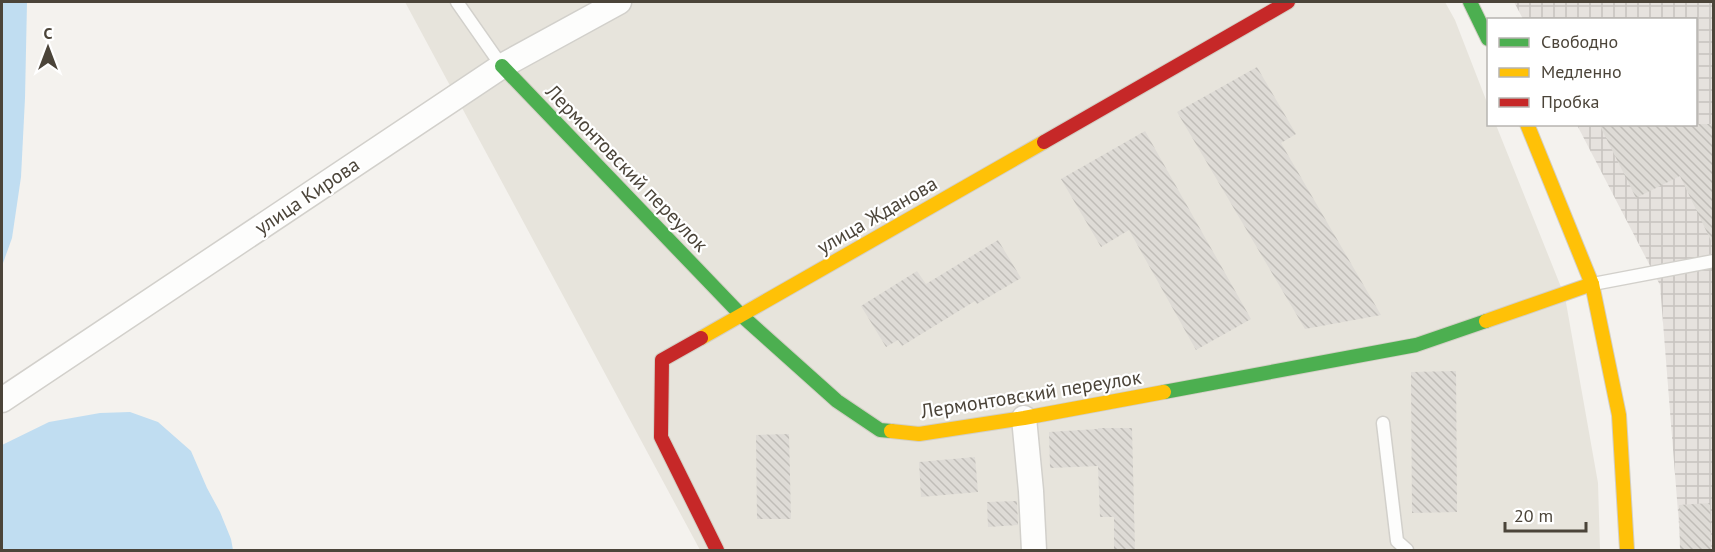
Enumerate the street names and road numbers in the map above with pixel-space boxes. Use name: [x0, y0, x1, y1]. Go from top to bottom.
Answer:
street label: Лермонтовский переулок: [540, 78, 714, 257]
street label: улица Кирова: [250, 151, 364, 241]
street label: улица Жданова: [812, 170, 942, 260]
street label: Лермонтовский переулок: [918, 364, 1144, 424]

